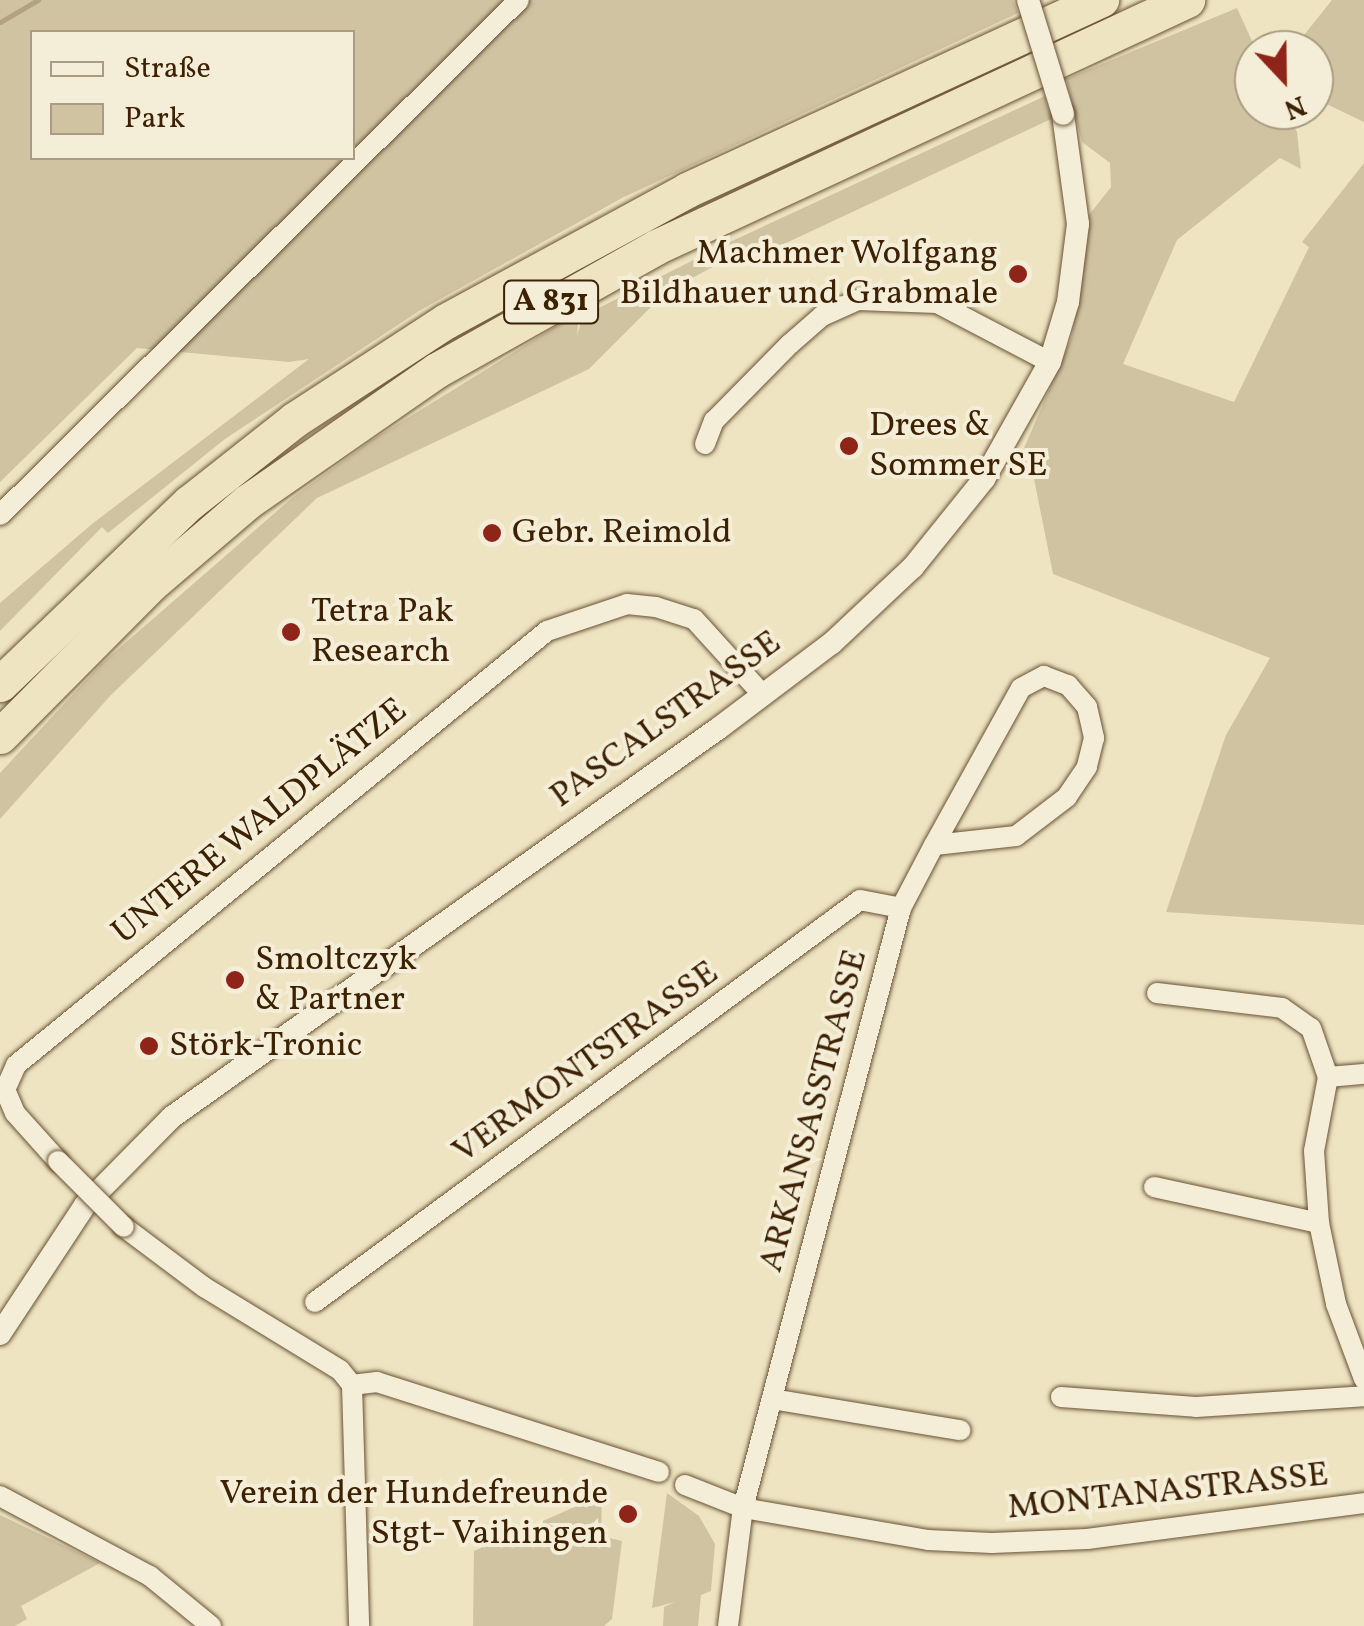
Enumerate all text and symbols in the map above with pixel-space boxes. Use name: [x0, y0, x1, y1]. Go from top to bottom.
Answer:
legend: [30, 30, 355, 160]
north arrow: [1234, 30, 1334, 130]
text: Straße: [124, 48, 211, 90]
text: N: [1278, 85, 1311, 128]
text: Park: [124, 98, 185, 140]
place label: Machmer Wolfgang Bildhauer und Grabmale: [620, 233, 998, 315]
marker: Machmer Wolfgang Bildhauer und Grabmale: [1007, 263, 1029, 285]
road number: A 831: [501, 275, 601, 329]
place label: Drees & Sommer SE: [869, 405, 1047, 487]
marker: Drees & Sommer SE: [838, 435, 860, 457]
place label: Gebr. Reimold: [512, 512, 732, 554]
marker: Gebr. Reimold: [481, 522, 503, 544]
place label: Tetra Pak Research: [311, 591, 454, 673]
marker: Tetra Pak Research: [280, 621, 302, 643]
street label: PASCALSTRASSE: [543, 622, 789, 818]
street label: UNTERE WALDPLÄTZE: [104, 690, 416, 954]
place label: Smoltczyk & Partner: [255, 939, 417, 1021]
street label: ARKANSASSTRASSE: [751, 945, 877, 1277]
street label: VERMONTSTRASSE: [445, 953, 727, 1173]
marker: Smoltczyk & Partner: [224, 969, 246, 991]
place label: Störk-Tronic: [169, 1025, 363, 1067]
marker: Störk-Tronic: [138, 1035, 160, 1057]
street label: MONTANASTRASSE: [1005, 1454, 1331, 1530]
place label: Verein der Hundefreunde Stgt- Vaihingen: [220, 1473, 608, 1555]
marker: Verein der Hundefreunde Stgt- Vaihingen: [617, 1503, 639, 1525]

